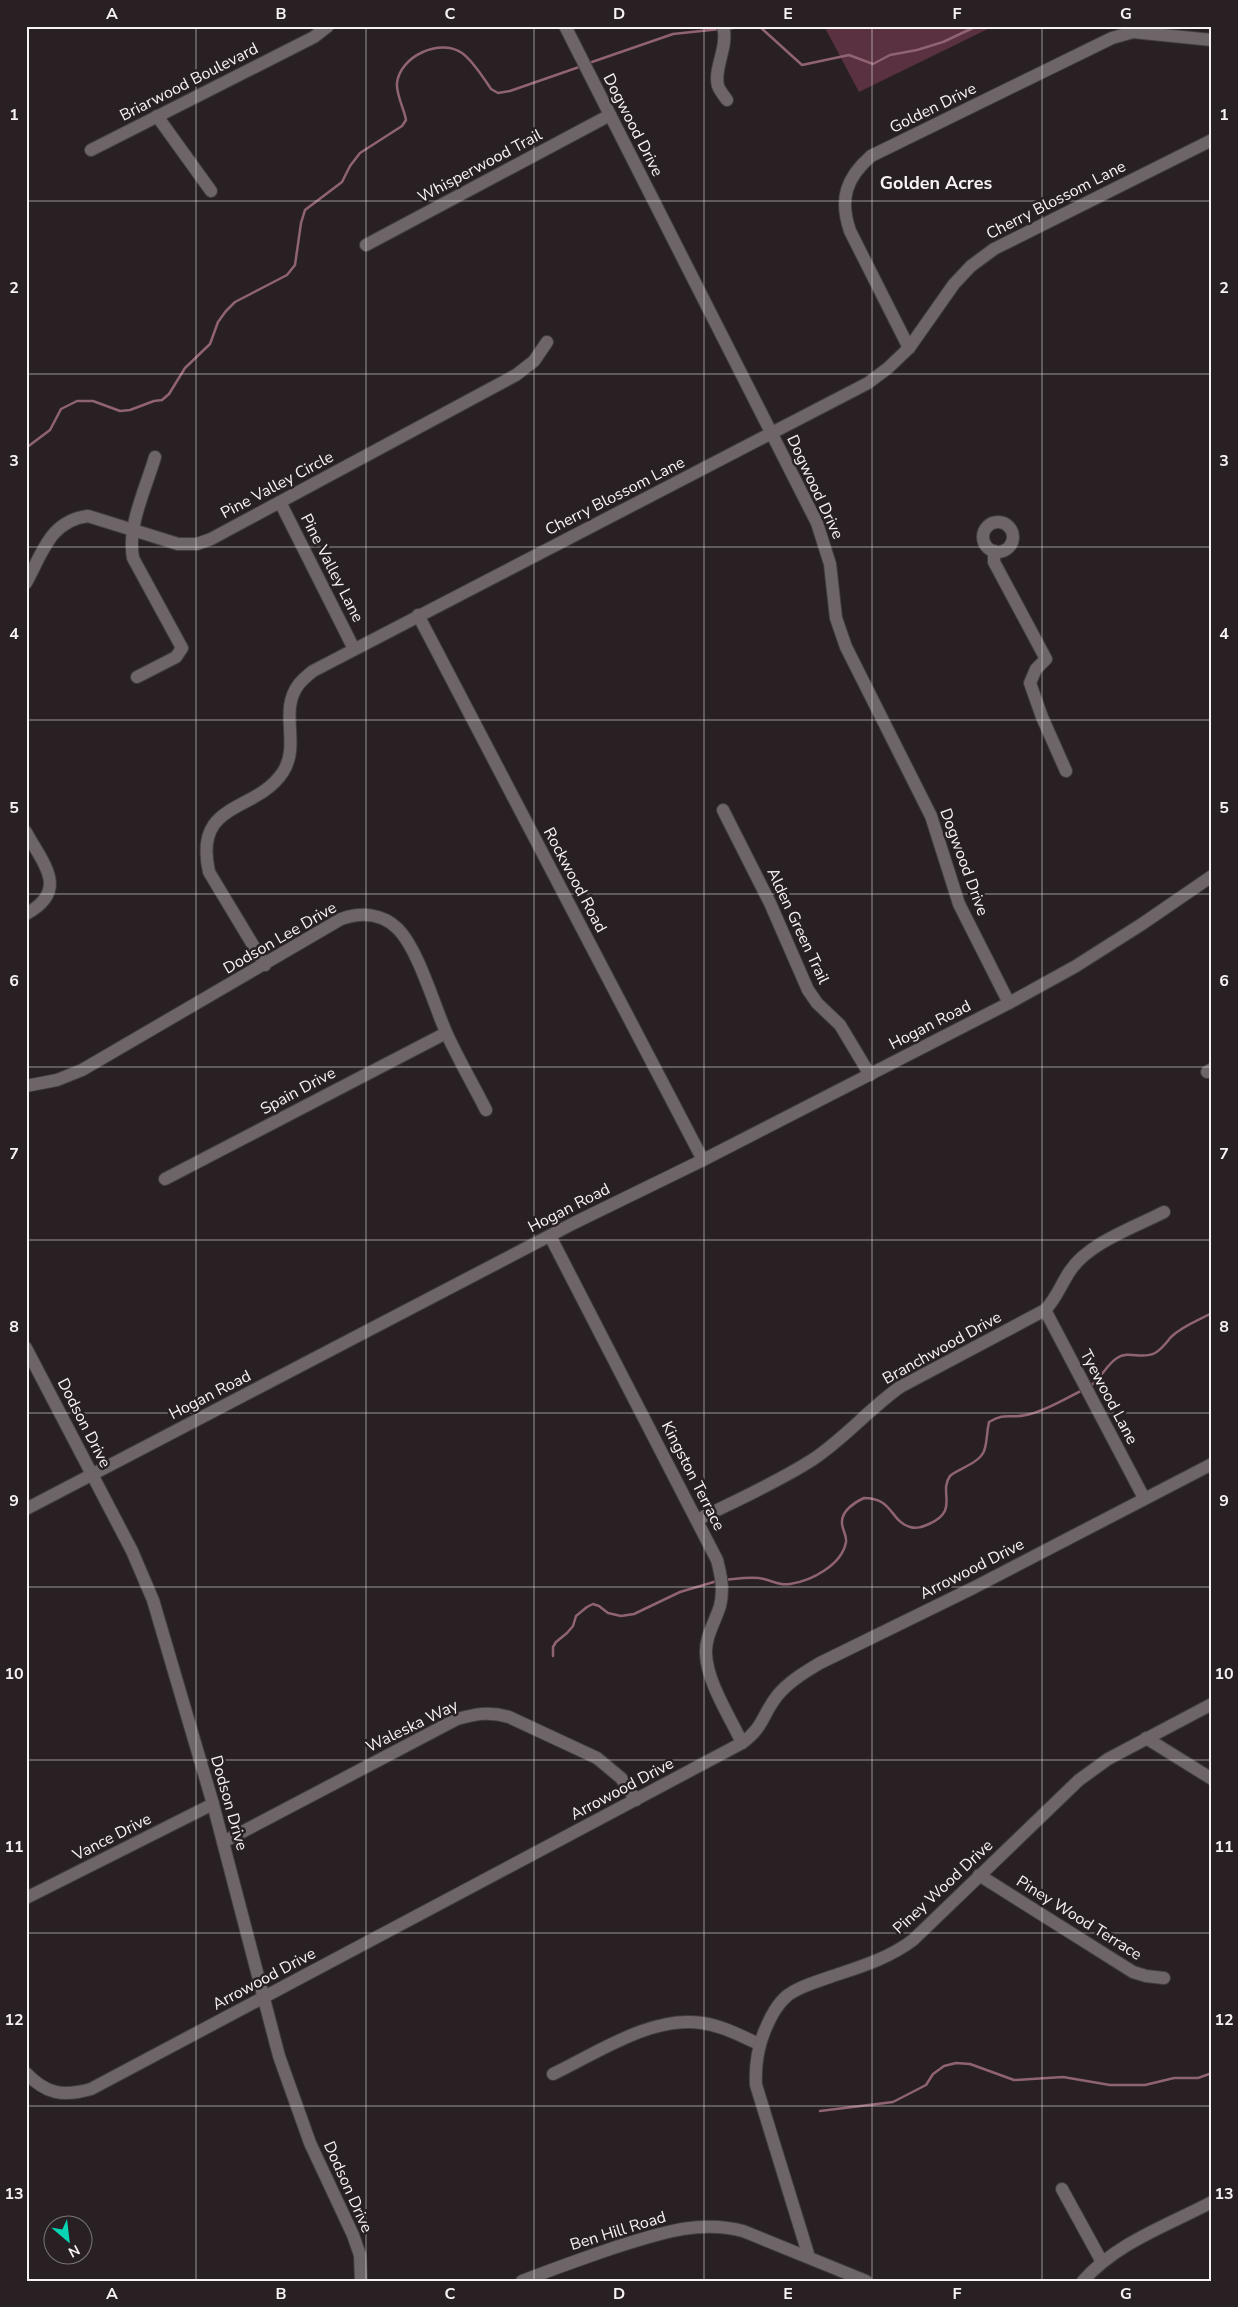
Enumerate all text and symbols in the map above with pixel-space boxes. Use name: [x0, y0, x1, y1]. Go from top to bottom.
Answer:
text: A: [106, 3, 118, 25]
text: B: [275, 3, 287, 25]
text: C: [445, 3, 456, 25]
text: D: [613, 3, 625, 25]
text: E: [783, 3, 793, 25]
text: F: [953, 3, 962, 25]
text: G: [1120, 3, 1132, 25]
street label: Briarwood Boulevard: [116, 38, 262, 126]
street label: Dogwood Drive: [598, 70, 668, 180]
street label: Golden Drive: [886, 77, 980, 139]
text: 1: [9, 104, 19, 126]
text: 1: [1219, 104, 1229, 126]
street label: Whisperwood Trail: [414, 124, 546, 208]
street label: Cherry Blossom Lane: [982, 155, 1130, 245]
district label: Golden Acres: [880, 171, 992, 195]
text: 2: [9, 277, 19, 299]
text: 2: [1219, 277, 1229, 299]
street label: Dogwood Drive: [781, 431, 849, 543]
street label: Pine Valley Circle: [217, 446, 337, 524]
text: 3: [9, 450, 19, 472]
text: 3: [1219, 450, 1229, 472]
street label: Cherry Blossom Lane: [541, 451, 689, 541]
street label: Pine Valley Lane: [295, 510, 369, 626]
text: 4: [9, 623, 19, 645]
text: 4: [1219, 623, 1229, 645]
text: 5: [9, 797, 19, 819]
text: 5: [1219, 797, 1229, 819]
street label: Dogwood Drive: [934, 805, 994, 919]
street label: Rockwood Road: [538, 823, 612, 937]
street label: Alden Green Trail: [761, 864, 835, 988]
street label: Dodson Lee Drive: [219, 897, 341, 979]
text: 6: [9, 970, 19, 992]
text: 6: [1219, 970, 1229, 992]
street label: Hogan Road: [885, 995, 975, 1055]
street label: Spain Drive: [256, 1062, 340, 1120]
text: 7: [9, 1143, 19, 1165]
text: 7: [1219, 1143, 1229, 1165]
street label: Hogan Road: [524, 1178, 614, 1238]
street label: Branchwood Drive: [879, 1306, 1005, 1390]
text: 8: [9, 1316, 19, 1338]
text: 8: [1219, 1316, 1229, 1338]
street label: Tyewood Lane: [1075, 1346, 1143, 1448]
street label: Hogan Road: [165, 1365, 255, 1425]
street label: Dodson Drive: [52, 1374, 116, 1472]
street label: Kingston Terrace: [656, 1418, 730, 1534]
text: 9: [9, 1490, 19, 1512]
text: 9: [1219, 1490, 1229, 1512]
street label: Arrowood Drive: [916, 1533, 1028, 1605]
text: 10: [4, 1663, 24, 1685]
text: 10: [1214, 1663, 1234, 1685]
street label: Waleska Way: [362, 1694, 462, 1758]
street label: Arrowood Drive: [566, 1752, 678, 1826]
street label: Dodson Drive: [205, 1753, 253, 1853]
street label: Vance Drive: [68, 1808, 155, 1867]
street label: Piney Wood Drive: [888, 1835, 998, 1939]
text: 11: [4, 1836, 24, 1858]
text: 11: [1214, 1836, 1234, 1858]
street label: Piney Wood Terrace: [1012, 1870, 1146, 1966]
street label: Arrowood Drive: [208, 1942, 320, 2016]
text: 12: [4, 2009, 24, 2031]
text: 12: [1214, 2009, 1234, 2031]
street label: Dodson Drive: [318, 2138, 378, 2236]
text: 13: [4, 2183, 24, 2205]
text: 13: [1214, 2183, 1234, 2205]
street label: Ben Hill Road: [567, 2206, 669, 2256]
north arrow: [42, 2214, 92, 2264]
text: N: [65, 2240, 83, 2262]
text: A: [106, 2283, 118, 2305]
text: B: [275, 2283, 287, 2305]
text: C: [445, 2283, 456, 2305]
text: D: [613, 2283, 625, 2305]
text: E: [783, 2283, 793, 2305]
text: F: [953, 2283, 962, 2305]
text: G: [1120, 2283, 1132, 2305]

